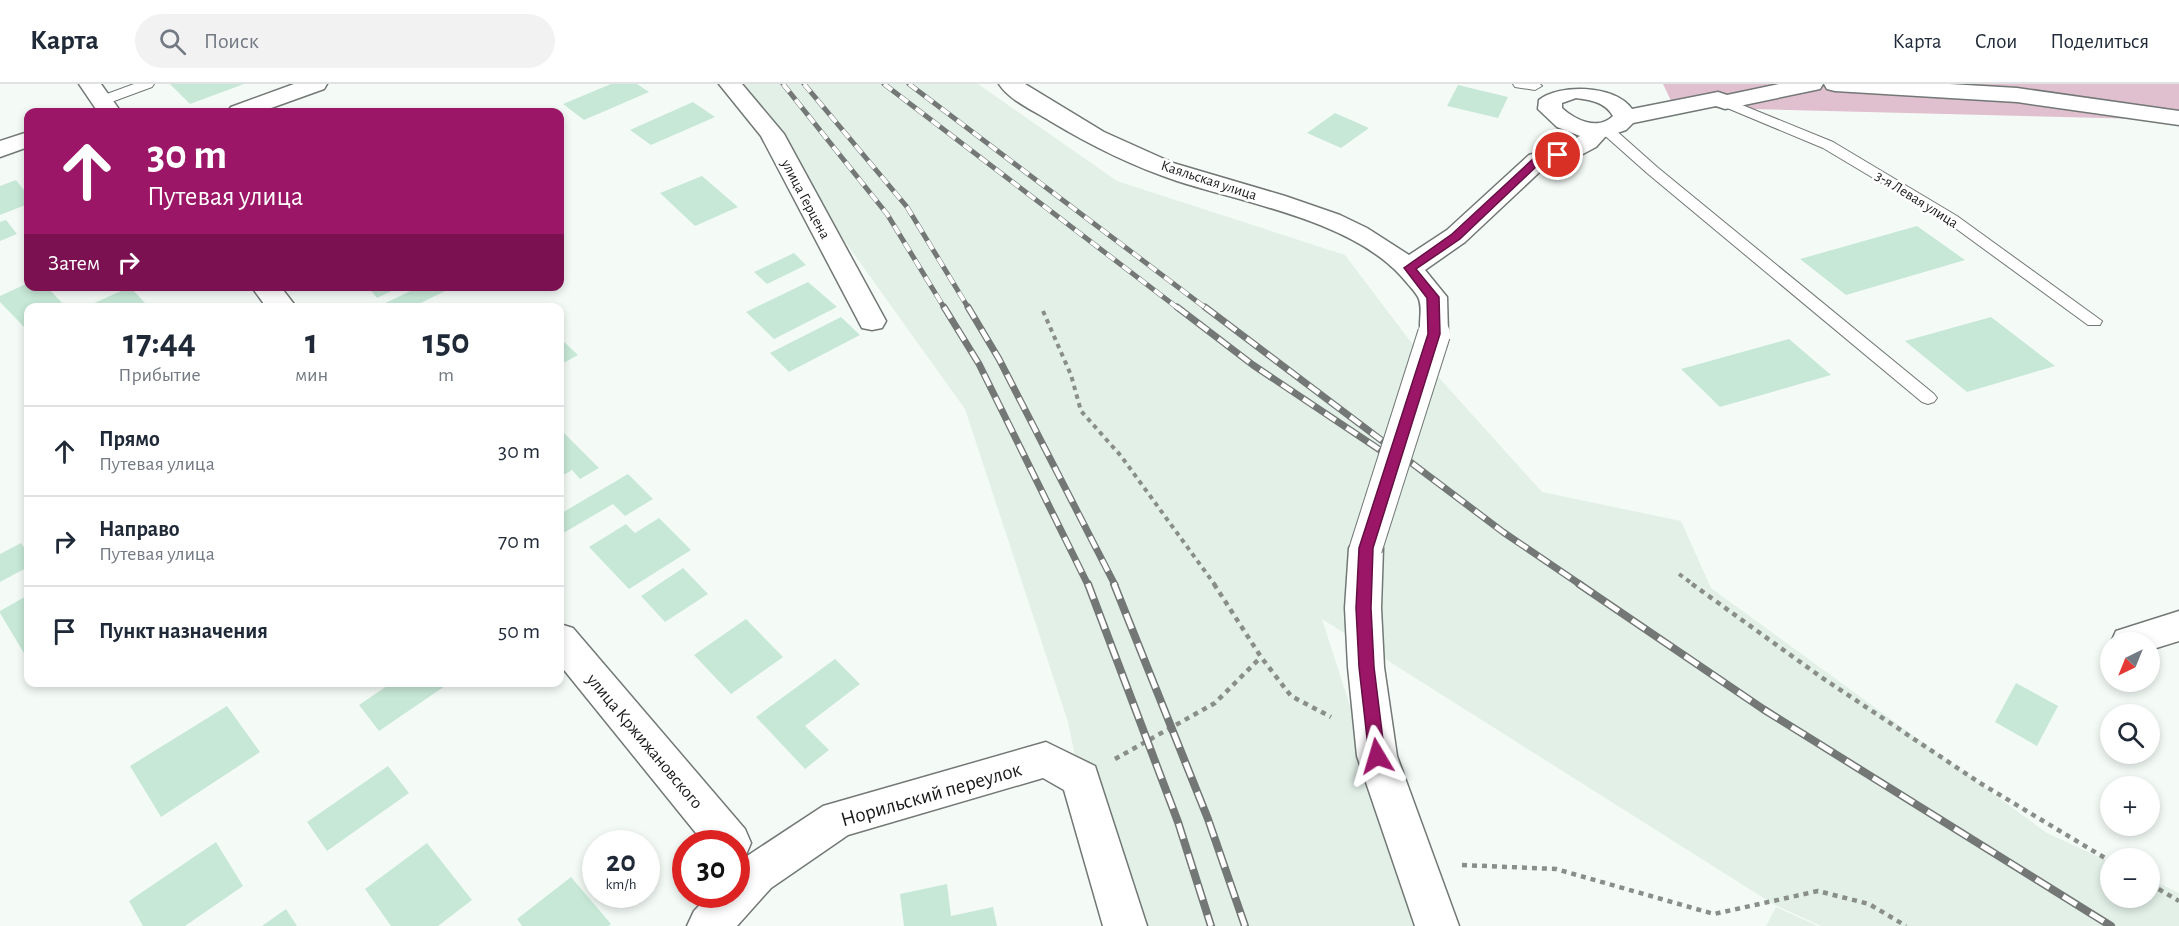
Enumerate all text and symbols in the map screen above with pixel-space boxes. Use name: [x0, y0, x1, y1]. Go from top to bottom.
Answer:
search box: [135, 14, 555, 68]
icon: search: [156, 25, 189, 58]
text: Карта: [30, 27, 99, 55]
text: Поиск: [204, 30, 259, 52]
text: Карта: [1892, 31, 1942, 52]
text: Слои: [1975, 31, 2017, 52]
text: Поделиться: [2050, 31, 2149, 52]
pin: [1532, 129, 1583, 180]
icon: ahead: [48, 132, 126, 210]
text: 30 m: [147, 134, 227, 176]
icon: arrive: [1541, 138, 1574, 171]
street label: улица Герцена: [778, 156, 833, 241]
street label: Каяльская улица: [1159, 158, 1259, 203]
street label: 3-я Левая улица: [1873, 168, 1961, 231]
text: Путевая улица: [147, 183, 303, 210]
icon: right: [112, 246, 145, 279]
text: Затем: [48, 252, 100, 274]
text: 17:44: [123, 324, 196, 360]
text: 1: [305, 324, 318, 360]
text: 150: [422, 324, 470, 360]
text: Прибытие: [118, 365, 201, 385]
text: мин: [295, 365, 328, 385]
text: m: [438, 365, 454, 385]
text: Прямо: [99, 428, 160, 450]
icon: ahead: [48, 435, 81, 468]
text: 30 m: [498, 440, 540, 462]
text: Путевая улица: [99, 454, 215, 474]
text: Направо: [99, 518, 180, 540]
icon: right: [48, 525, 81, 558]
text: 70 m: [498, 530, 540, 552]
text: Путевая улица: [99, 544, 215, 564]
icon: arrive: [48, 615, 81, 648]
text: Пункт назначения: [99, 620, 268, 642]
text: 50 m: [498, 620, 540, 642]
north arrow: [2100, 632, 2160, 692]
map controls: [2100, 632, 2160, 908]
street label: улица Кржижановского: [582, 670, 706, 813]
button: search: [2100, 704, 2160, 764]
position arrow: [1345, 724, 1409, 788]
street label: Норильский переулок: [838, 759, 1024, 830]
button: +: [2100, 776, 2160, 836]
speed limit sign: 30: [672, 830, 750, 908]
text: 20: [606, 847, 636, 877]
button: −: [2100, 848, 2160, 908]
text: km/h: [606, 877, 636, 892]

